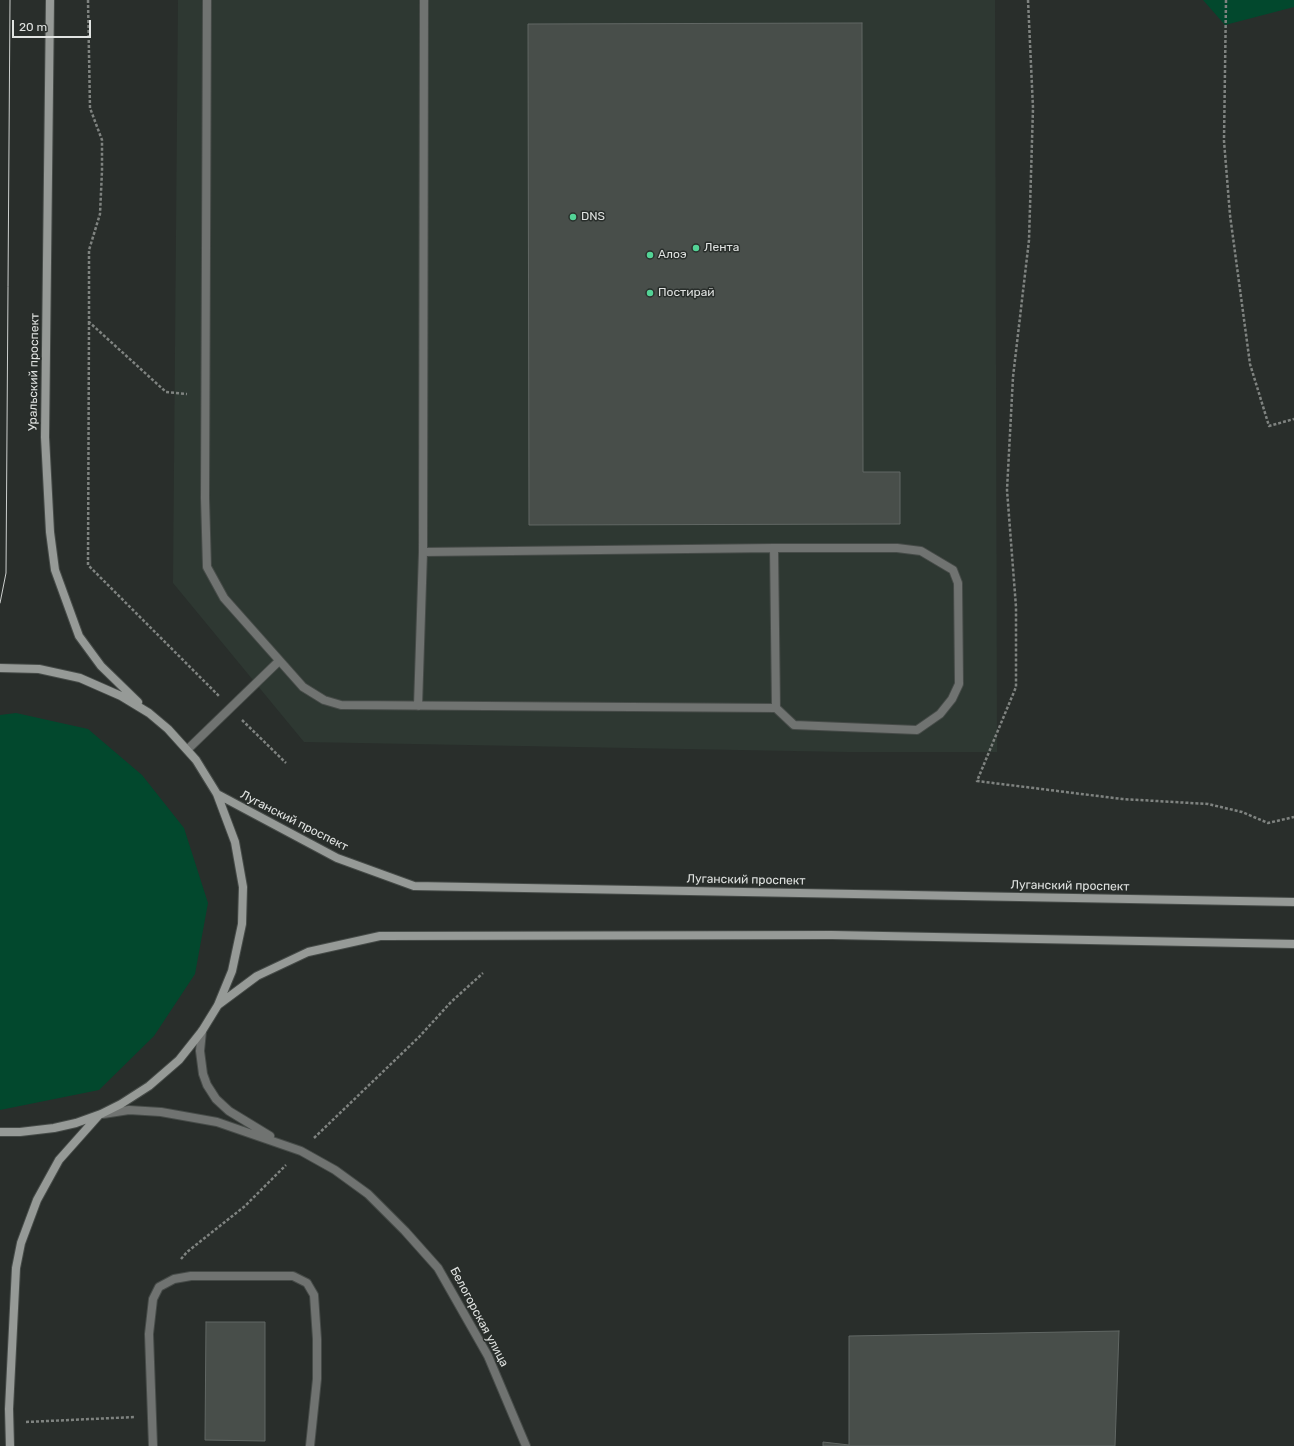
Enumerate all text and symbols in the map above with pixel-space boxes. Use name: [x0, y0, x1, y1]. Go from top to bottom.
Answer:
scale bar: [14, 12, 93, 38]
text: 20 m: [19, 20, 47, 34]
place label: DNS: [581, 210, 605, 224]
marker: DNS: [568, 212, 578, 222]
place label: Лента: [704, 241, 739, 255]
marker: Лента: [691, 243, 701, 253]
place label: Алоэ: [658, 248, 687, 262]
marker: Алоэ: [645, 250, 655, 260]
place label: Постирай: [658, 286, 715, 300]
marker: Постирай: [645, 288, 655, 298]
street label: Уральский проспект: [26, 313, 42, 431]
street label: Луганский проспект: [238, 788, 350, 854]
street label: Луганский проспект: [686, 872, 806, 888]
street label: Луганский проспект: [1010, 878, 1130, 894]
street label: Белогорская улица: [447, 1265, 511, 1369]

